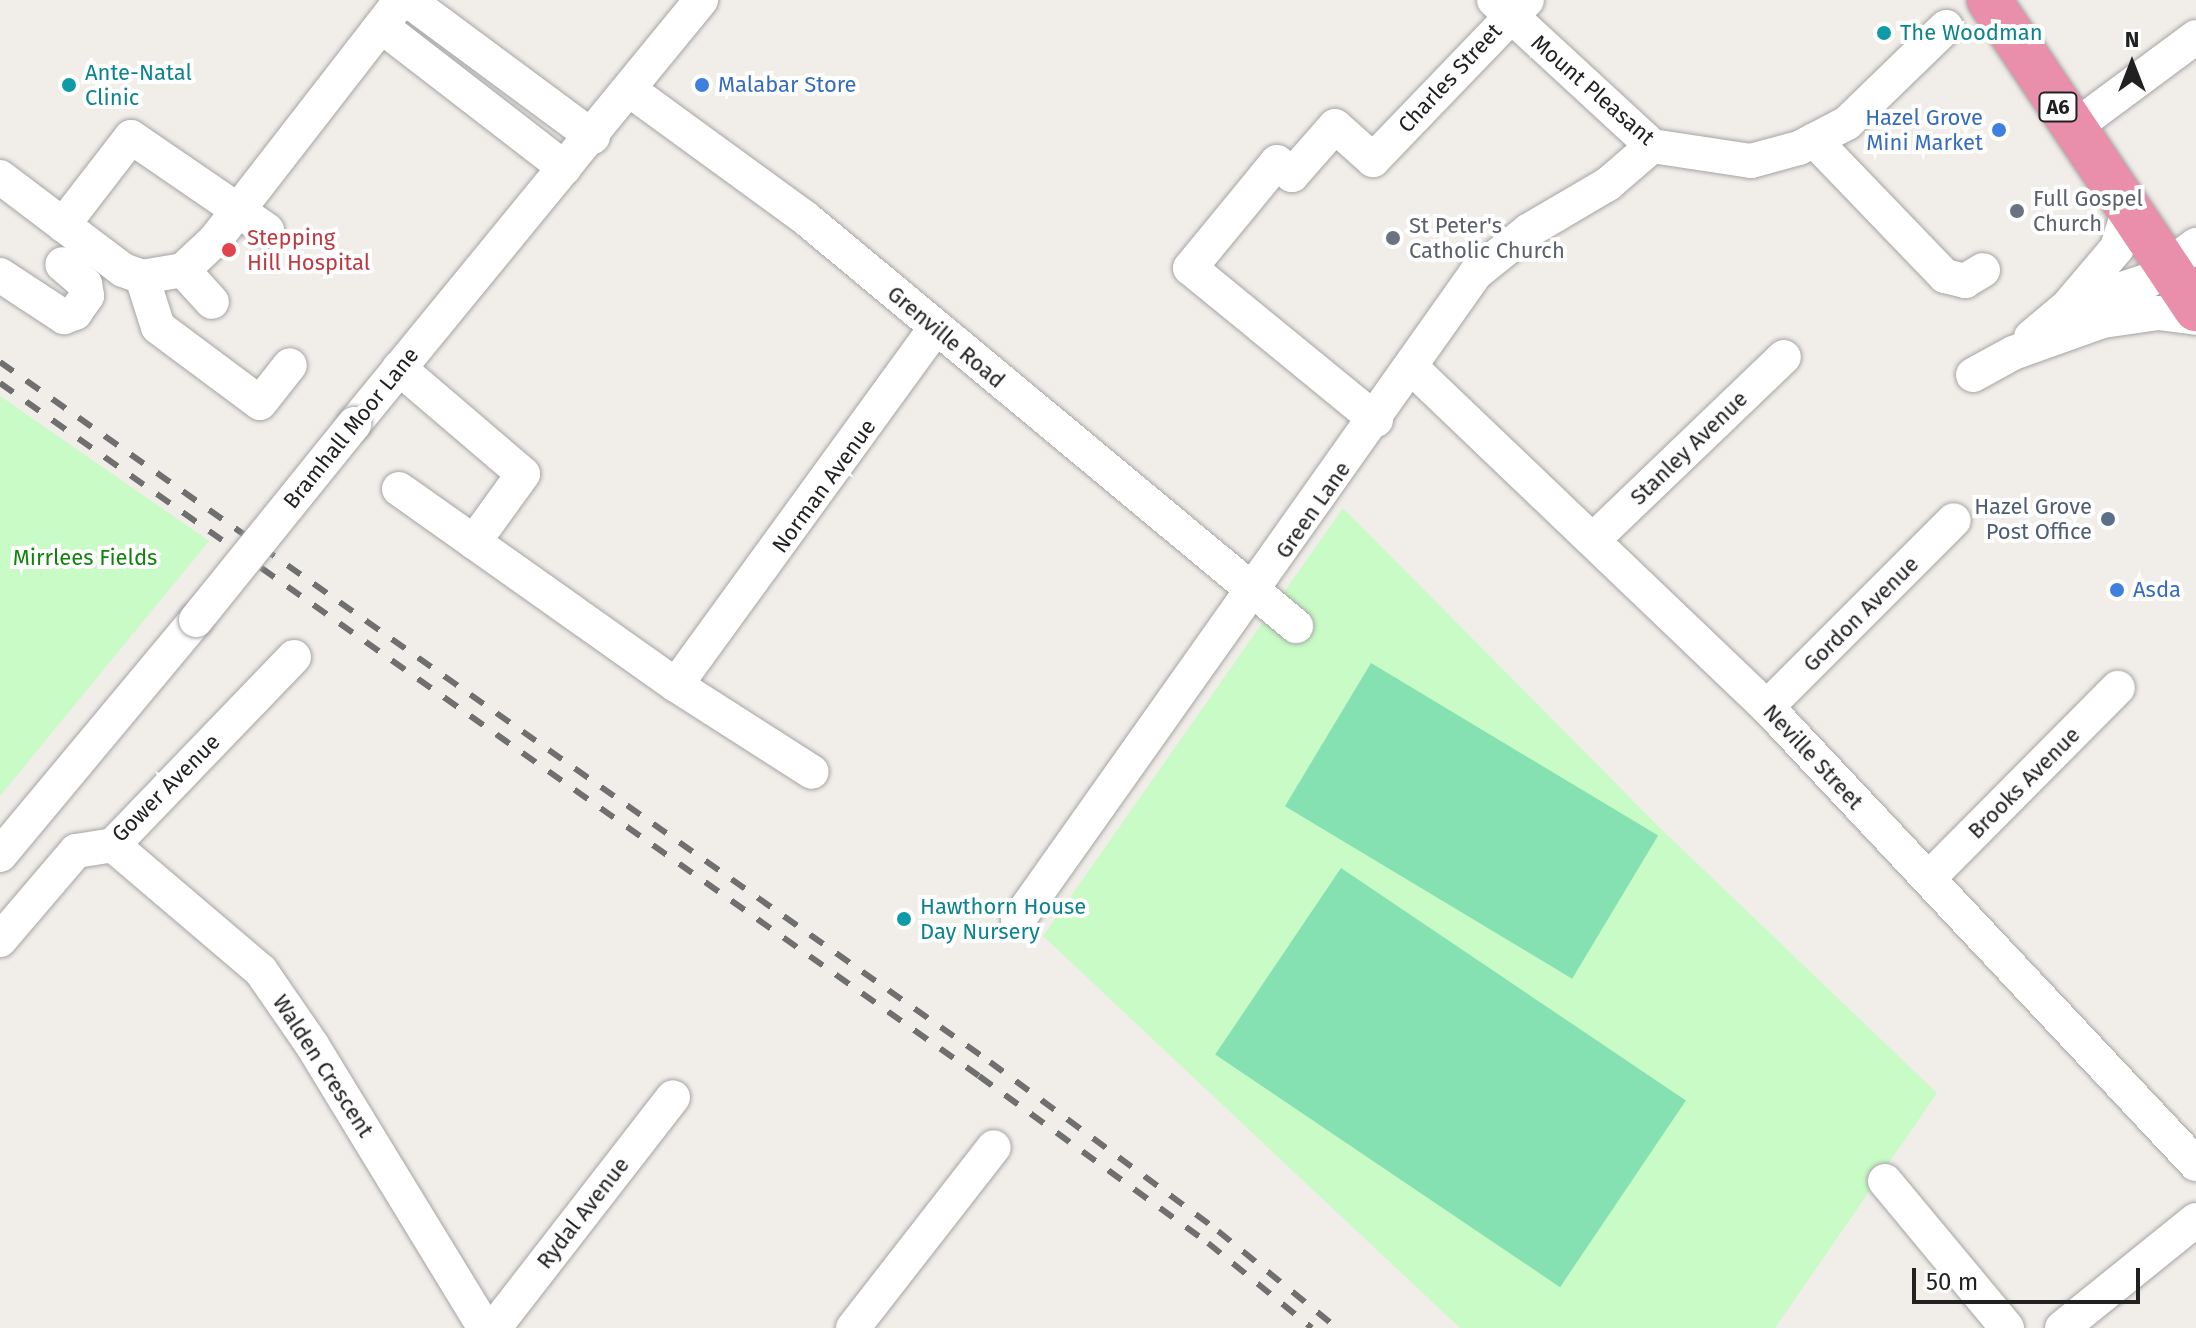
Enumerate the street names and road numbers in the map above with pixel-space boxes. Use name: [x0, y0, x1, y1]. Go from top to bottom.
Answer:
street label: Charles Street: [1393, 18, 1507, 138]
street label: Mount Pleasant: [1526, 29, 1660, 151]
road number: A6: [2038, 91, 2078, 123]
street label: Grenville Road: [882, 280, 1010, 394]
street label: Bramhall Moor Lane: [278, 342, 424, 514]
street label: Stanley Avenue: [1625, 386, 1753, 510]
street label: Norman Avenue: [767, 414, 881, 558]
street label: Green Lane: [1270, 457, 1356, 563]
street label: Gordon Avenue: [1798, 551, 1924, 677]
street label: Neville Street: [1758, 699, 1868, 815]
street label: Brooks Avenue: [1963, 722, 2085, 844]
street label: Gower Avenue: [107, 729, 225, 847]
street label: Walden Crescent: [267, 990, 379, 1142]
street label: Rydal Avenue: [531, 1152, 635, 1274]

